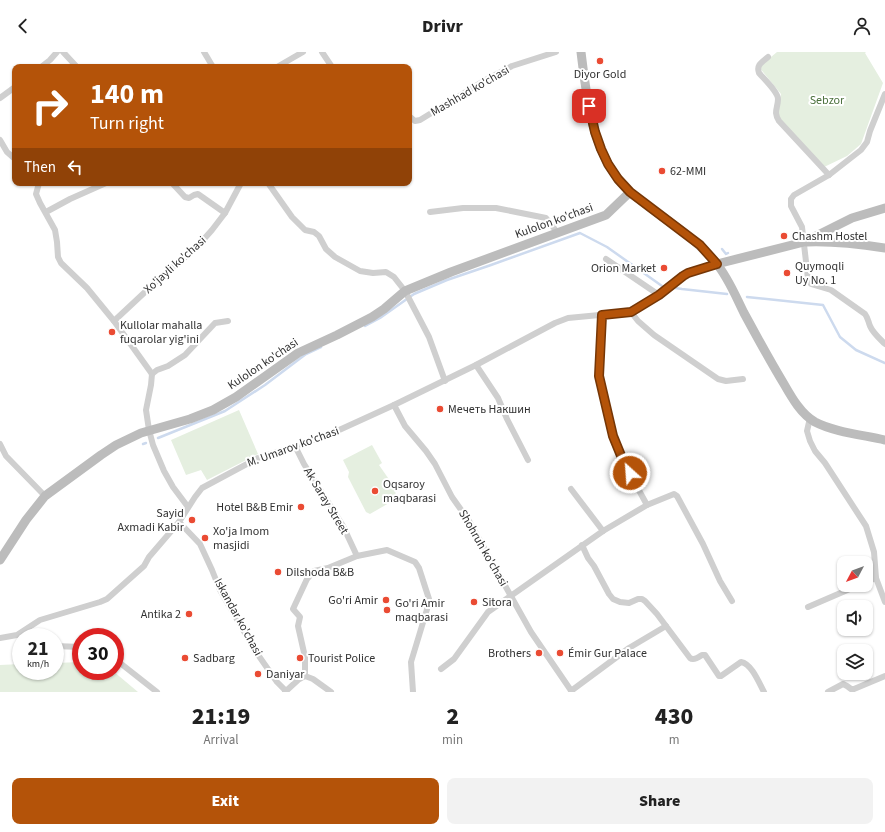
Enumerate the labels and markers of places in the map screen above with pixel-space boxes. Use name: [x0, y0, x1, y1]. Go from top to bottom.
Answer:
marker: Diyor Gold: [595, 56, 605, 66]
place label: Diyor Gold: [574, 66, 626, 83]
pin: [572, 89, 606, 123]
place label: 62-MMI: [670, 163, 706, 180]
marker: 62-MMI: [657, 166, 667, 176]
place label: Chashm Hostel: [792, 228, 867, 245]
marker: Chashm Hostel: [779, 231, 789, 241]
place label: Quymoqli Uy No. 1: [795, 258, 844, 289]
place label: Orion Market: [591, 260, 656, 277]
marker: Orion Market: [659, 263, 669, 273]
marker: Quymoqli Uy No. 1: [782, 268, 792, 278]
place label: Kullolar mahalla fuqarolar yig'ini: [120, 317, 202, 348]
marker: Kullolar mahalla fuqarolar yig'ini: [107, 327, 117, 337]
place label: Мечеть Накшин: [448, 401, 531, 418]
marker: Мечеть Накшин: [435, 404, 445, 414]
place label: Oqsaroy maqbarasi: [383, 476, 436, 507]
marker: Oqsaroy maqbarasi: [370, 486, 380, 496]
place label: Hotel B&B Emir: [216, 499, 294, 516]
marker: Hotel B&B Emir: [296, 502, 306, 512]
place label: Sayid Axmadi Kabir: [117, 505, 185, 536]
marker: Sayid Axmadi Kabir: [187, 515, 197, 525]
place label: Xo'ja Imom masjidi: [213, 523, 269, 554]
marker: Xo'ja Imom masjidi: [200, 533, 210, 543]
place label: Dilshoda B&B: [286, 564, 354, 581]
marker: Dilshoda B&B: [273, 567, 283, 577]
place label: Go'ri Amir: [328, 592, 379, 609]
place label: Sitora: [482, 594, 512, 611]
marker: Go'ri Amir: [381, 595, 391, 605]
place label: Go'ri Amir maqbarasi: [395, 595, 448, 626]
marker: Sitora: [469, 597, 479, 607]
marker: Go'ri Amir maqbarasi: [382, 605, 392, 615]
place label: Antika 2: [141, 606, 181, 623]
marker: Antika 2: [184, 609, 194, 619]
place label: Brothers: [488, 645, 531, 662]
place label: Émir Gur Palace: [568, 645, 647, 662]
marker: Brothers: [534, 648, 544, 658]
marker: Émir Gur Palace: [555, 648, 565, 658]
place label: Sadbarg: [193, 650, 235, 667]
place label: Tourist Police: [308, 650, 375, 667]
marker: Sadbarg: [180, 653, 190, 663]
marker: Tourist Police: [295, 653, 305, 663]
place label: Daniyar: [266, 666, 305, 683]
marker: Daniyar: [253, 669, 263, 679]

